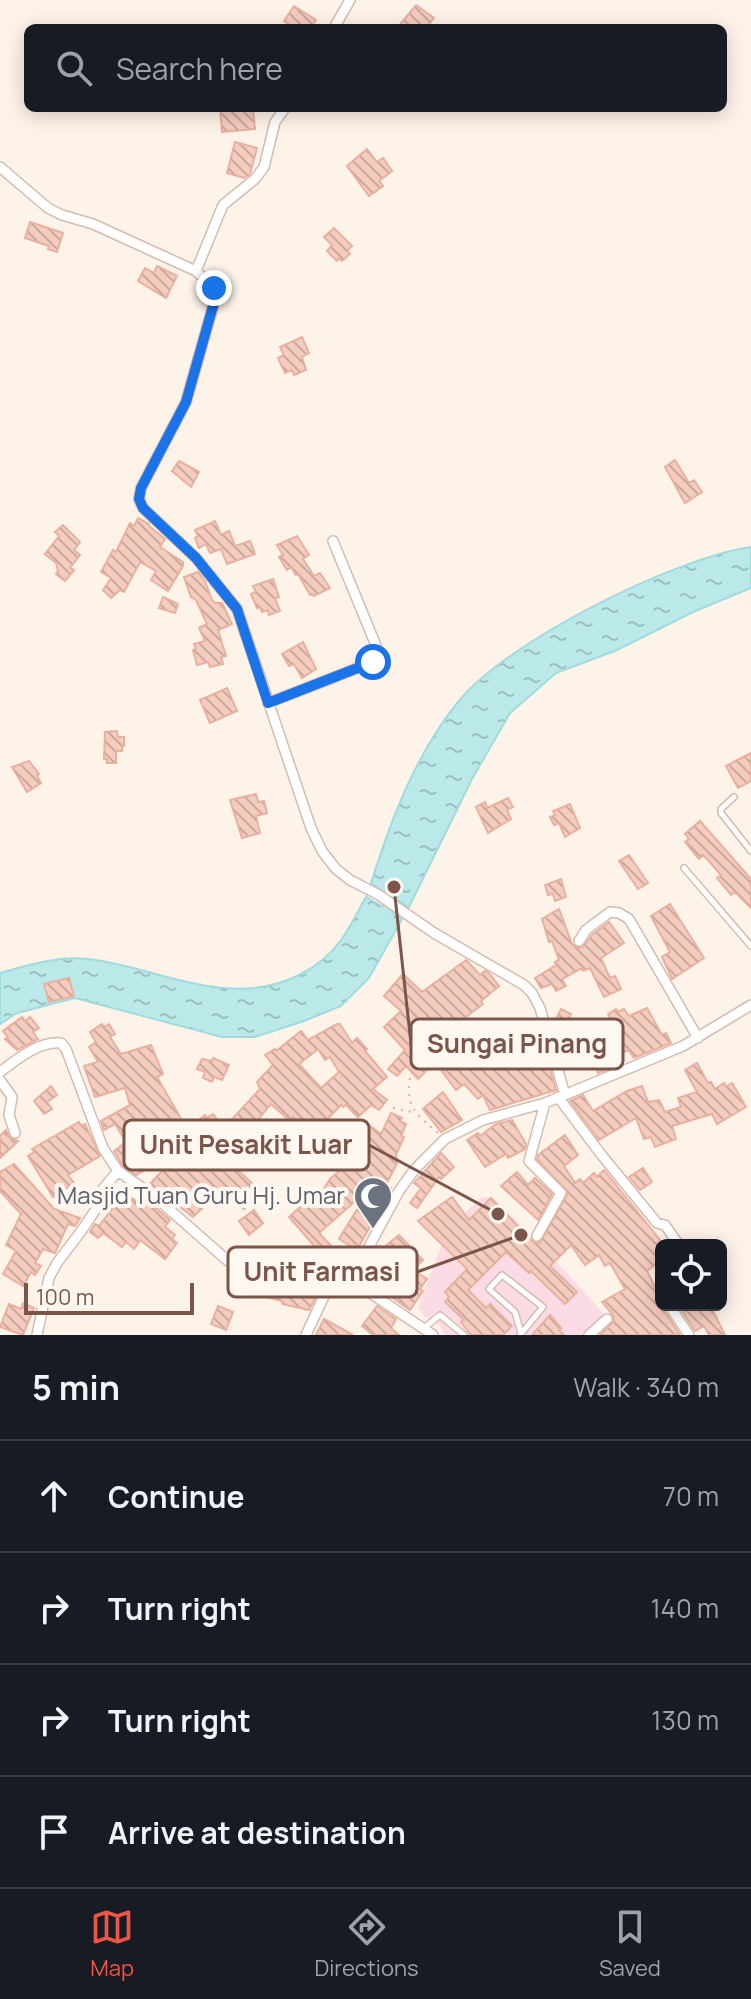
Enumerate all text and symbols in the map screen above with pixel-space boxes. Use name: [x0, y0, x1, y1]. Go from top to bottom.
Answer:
search box: [24, 24, 727, 112]
icon: search: [52, 46, 96, 90]
text: Search here: [116, 48, 283, 89]
route end: [196, 270, 232, 306]
route start: [355, 644, 391, 680]
callout: Sungai Pinang: [411, 1019, 623, 1069]
text: Sungai Pinang: [427, 1025, 607, 1061]
callout: Unit Pesakit Luar: [124, 1120, 369, 1170]
text: Unit Pesakit Luar: [139, 1126, 353, 1162]
mosque icon: Masjid Tuan Guru Hj. Umar: [352, 1175, 394, 1230]
place label: Masjid Tuan Guru Hj. Umar: [57, 1178, 345, 1211]
map controls: [655, 1239, 727, 1311]
button: locate: [655, 1239, 727, 1311]
callout: Unit Farmasi: [228, 1247, 417, 1297]
text: Unit Farmasi: [244, 1253, 400, 1289]
scale bar: [24, 1279, 194, 1315]
text: 100 m: [36, 1282, 94, 1312]
text: 5 min: [32, 1364, 120, 1410]
text: Walk · 340 m: [573, 1369, 719, 1405]
icon: ahead: [32, 1474, 76, 1518]
text: Continue: [108, 1476, 244, 1517]
text: 70 m: [663, 1478, 719, 1514]
icon: right: [32, 1586, 76, 1630]
text: Turn right: [108, 1588, 251, 1629]
text: 140 m: [650, 1590, 719, 1626]
icon: right: [32, 1698, 76, 1742]
text: Turn right: [108, 1700, 251, 1741]
text: 130 m: [651, 1702, 719, 1738]
icon: arrive: [32, 1810, 76, 1854]
text: Arrive at destination: [108, 1812, 406, 1853]
tab: Map: [90, 1905, 134, 1983]
tab: Directions: [314, 1905, 419, 1983]
tab: Saved: [599, 1905, 661, 1983]

